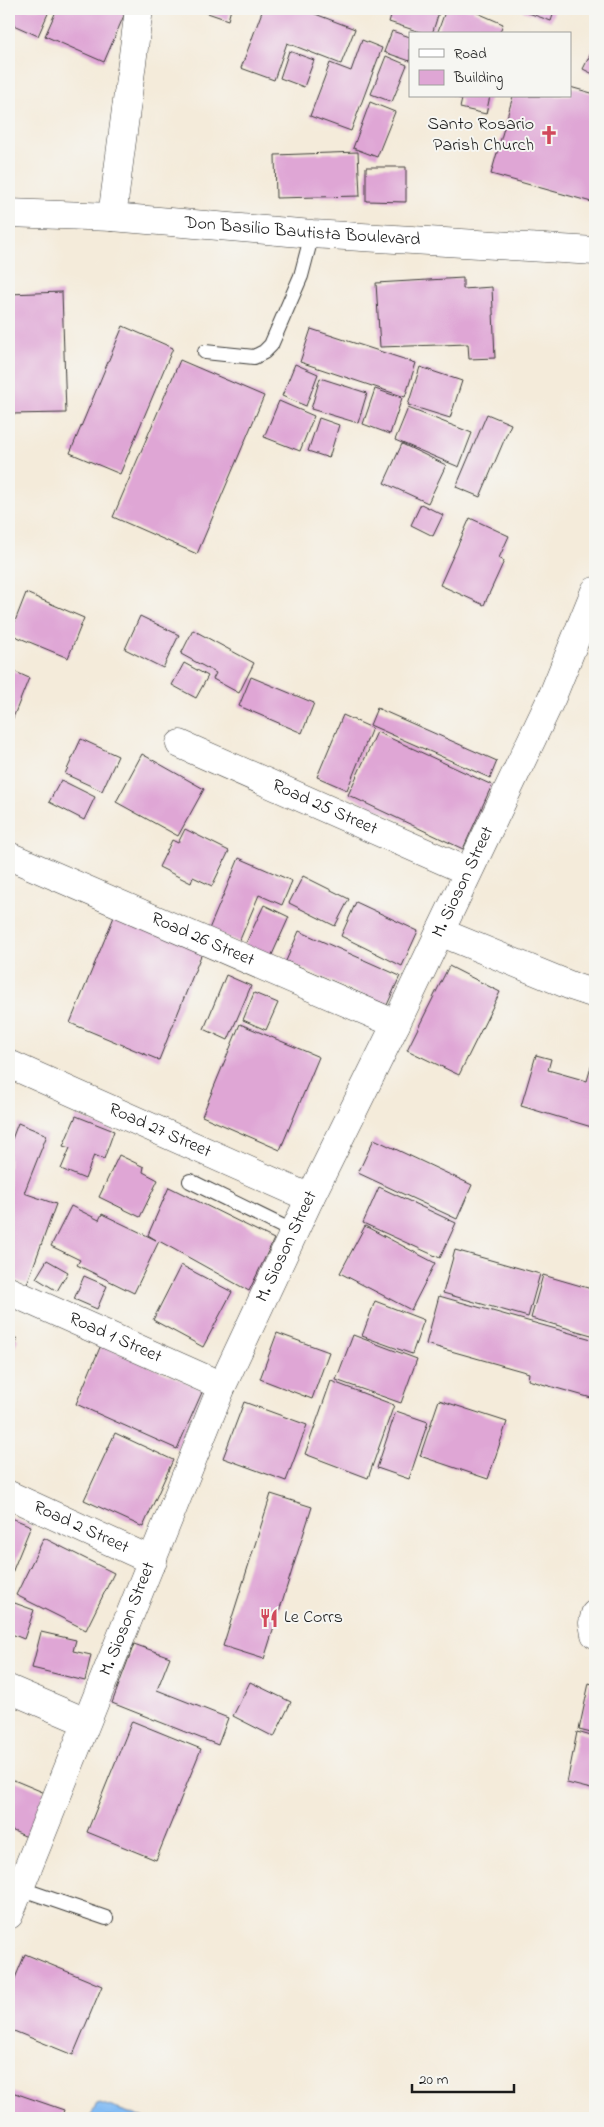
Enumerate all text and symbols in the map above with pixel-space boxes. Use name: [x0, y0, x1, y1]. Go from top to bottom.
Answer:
legend: [409, 32, 572, 98]
text: Road: [454, 43, 487, 65]
text: Building: [453, 67, 503, 90]
place label: Santo Rosario Parish Church: [428, 112, 534, 159]
church icon: Santo Rosario Parish Church: [538, 124, 560, 146]
street label: Don Basilio Bautista Boulevard: [182, 210, 421, 253]
street label: Road 25 Street: [268, 773, 381, 843]
street label: M. Sioson Street: [426, 822, 501, 942]
street label: Road 26 Street: [147, 906, 258, 974]
street label: Road 27 Street: [104, 1097, 215, 1165]
street label: M. Sioson Street: [250, 1186, 325, 1307]
street label: Road 1 Street: [64, 1306, 166, 1370]
street label: Road 2 Street: [29, 1495, 133, 1561]
street label: M. Sioson Street: [94, 1558, 163, 1680]
place label: Le Corrs: [284, 1605, 343, 1631]
restaurant icon: Le Corrs: [258, 1607, 280, 1629]
scale bar: [412, 2062, 514, 2094]
text: 20 m: [419, 2069, 449, 2091]

